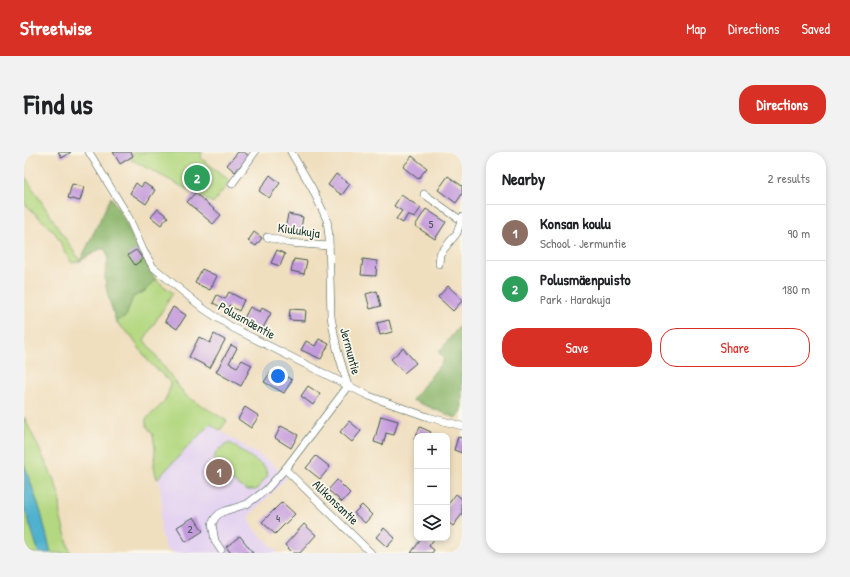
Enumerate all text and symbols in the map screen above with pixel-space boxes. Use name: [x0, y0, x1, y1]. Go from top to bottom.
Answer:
text: Streetwise: [20, 15, 92, 41]
text: Map: [686, 19, 706, 38]
text: Directions: [728, 19, 779, 38]
text: Saved: [801, 19, 830, 38]
text: Find us: [24, 85, 93, 123]
button: Directions: [739, 85, 826, 124]
pin: 2: [184, 163, 210, 193]
text: Nearby: [502, 167, 545, 190]
text: 2 results: [768, 169, 810, 187]
text: Konsan koulu: [540, 213, 611, 234]
house number: 5: [429, 217, 434, 231]
street label: Kiulukuja: [277, 218, 321, 242]
text: 1: [513, 224, 517, 242]
text: 90 m: [788, 224, 810, 242]
text: School · Jermuntie: [540, 234, 626, 252]
text: Polusmäenpuisto: [540, 269, 631, 290]
text: 2: [512, 280, 518, 298]
text: 180 m: [782, 280, 810, 298]
text: Park · Harakuja: [540, 290, 610, 308]
street label: Polusmäentie: [215, 297, 279, 343]
street label: Jermuntie: [336, 326, 366, 376]
button: Save: [502, 328, 652, 367]
button: Share: [660, 328, 810, 367]
your location: [268, 366, 288, 386]
map controls: [414, 433, 450, 541]
button: +: [414, 433, 450, 469]
pin: 1: [206, 457, 232, 487]
button: −: [414, 469, 450, 505]
street label: Alikonsantie: [309, 475, 363, 529]
button: layers: [414, 505, 450, 541]
house number: 4: [276, 511, 280, 525]
house number: 2: [187, 522, 193, 536]

